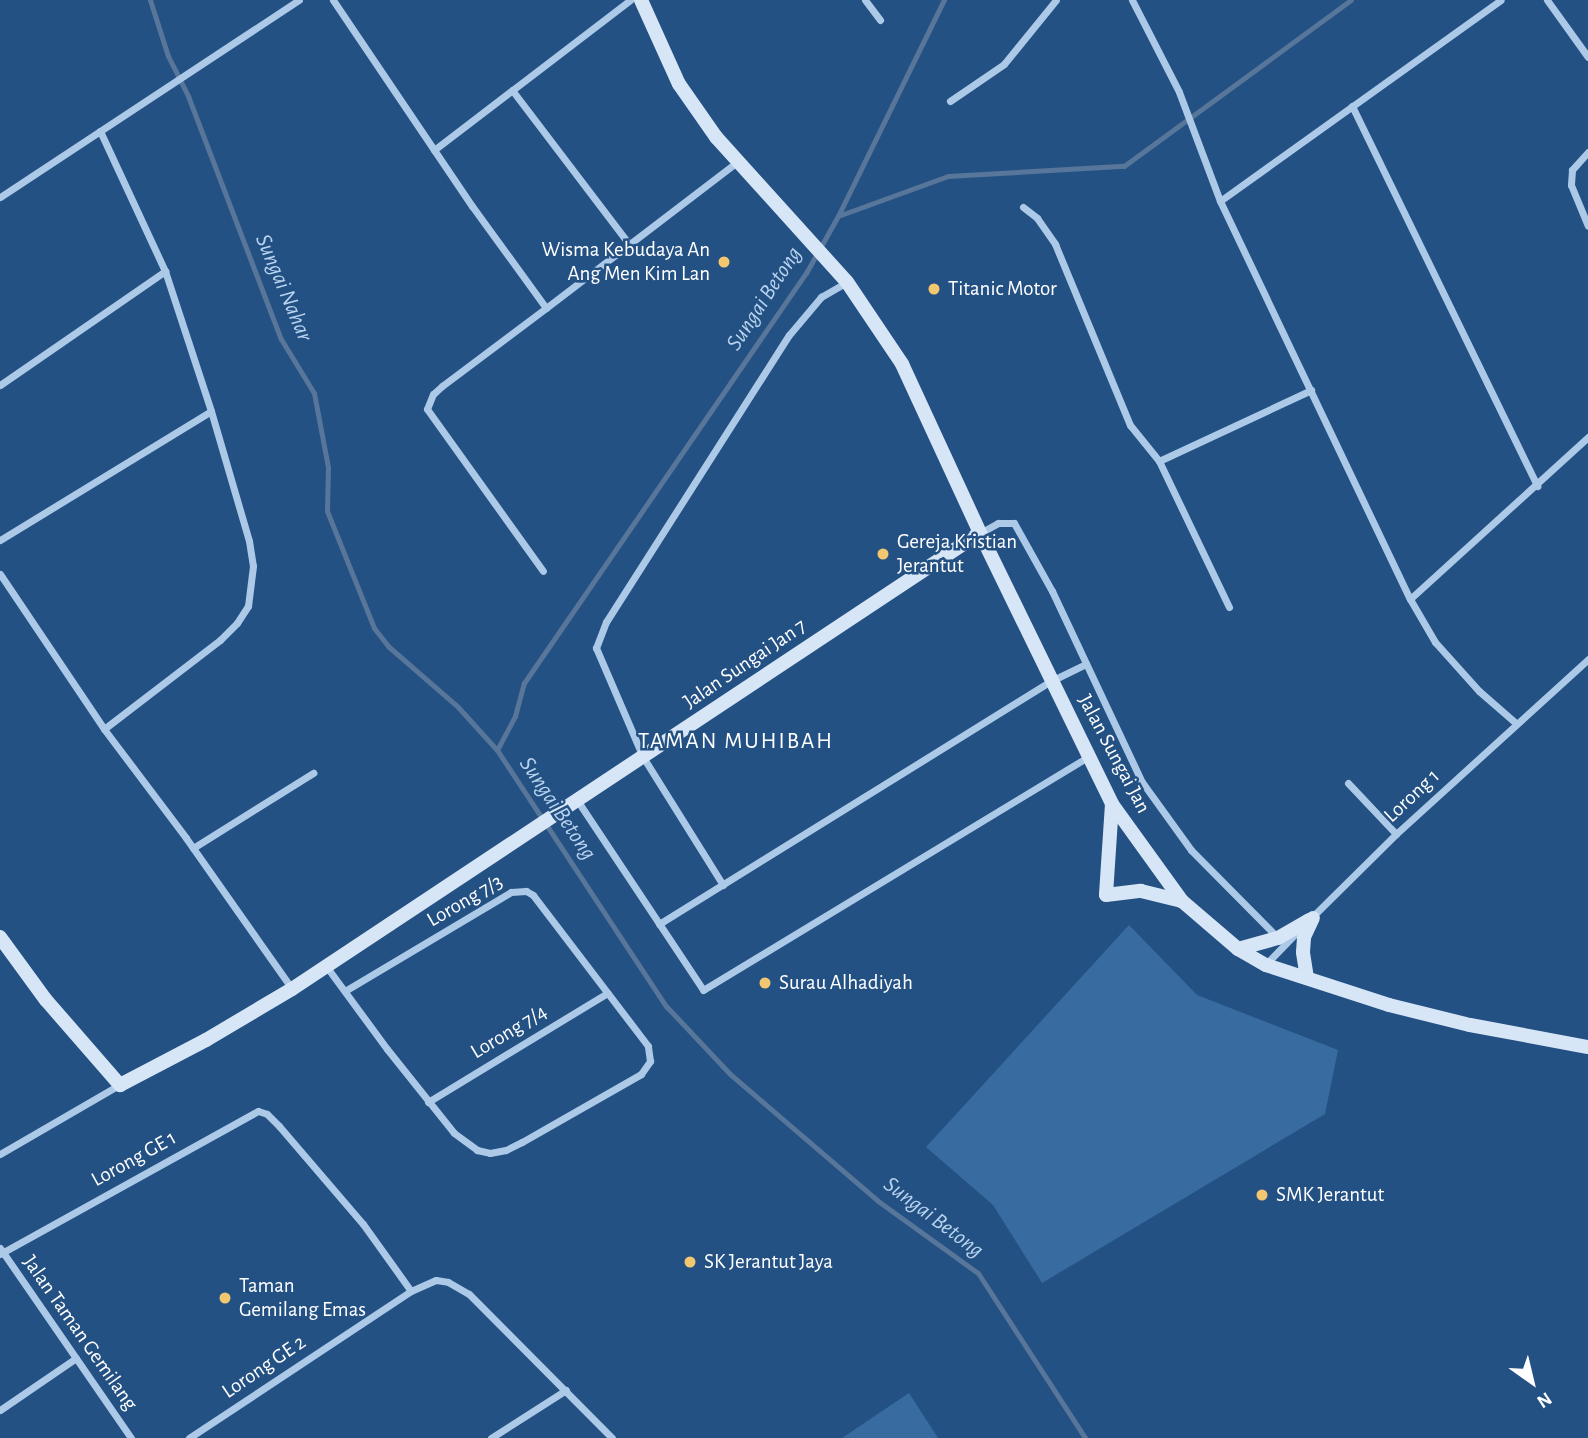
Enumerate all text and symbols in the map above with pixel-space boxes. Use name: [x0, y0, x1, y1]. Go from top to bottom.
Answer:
water label: Sungai Nahar: [248, 230, 318, 346]
place label: Wisma Kebudaya An Ang Men Kim Lan: [541, 237, 710, 287]
water label: Sungai Betong: [721, 242, 809, 356]
marker: Wisma Kebudaya An Ang Men Kim Lan: [716, 254, 732, 270]
place label: Titanic Motor: [948, 276, 1057, 302]
marker: Titanic Motor: [926, 281, 942, 297]
place label: Gereja Kristian Jerantut: [897, 529, 1017, 579]
marker: Gereja Kristian Jerantut: [875, 546, 891, 562]
street label: Jalan Sungai Jan 7: [679, 614, 811, 714]
street label: Jalan Sungai Jan: [1072, 690, 1156, 818]
district label: TAMAN MUHIBAH: [640, 728, 832, 756]
water label: Sungai Betong: [512, 752, 602, 866]
street label: Lorong 1: [1379, 764, 1445, 828]
street label: Lorong 7/3: [423, 869, 507, 933]
place label: Surau Alhadiyah: [779, 970, 913, 996]
marker: Surau Alhadiyah: [757, 975, 773, 991]
street label: Lorong 7/4: [466, 999, 552, 1065]
street label: Lorong GE 1: [87, 1125, 181, 1193]
water label: Sungai Betong: [877, 1171, 989, 1265]
place label: SMK Jerantut: [1276, 1182, 1384, 1208]
marker: SMK Jerantut: [1254, 1187, 1270, 1203]
place label: SK Jerantut Jaya: [704, 1249, 833, 1275]
street label: Jalan Taman Gemilang: [17, 1251, 143, 1415]
marker: SK Jerantut Jaya: [682, 1254, 698, 1270]
place label: Taman Gemilang Emas: [239, 1273, 366, 1323]
marker: Taman Gemilang Emas: [217, 1290, 233, 1306]
street label: Lorong GE 2: [217, 1330, 311, 1404]
north arrow: [1497, 1347, 1567, 1417]
text: N: [1533, 1388, 1555, 1411]

